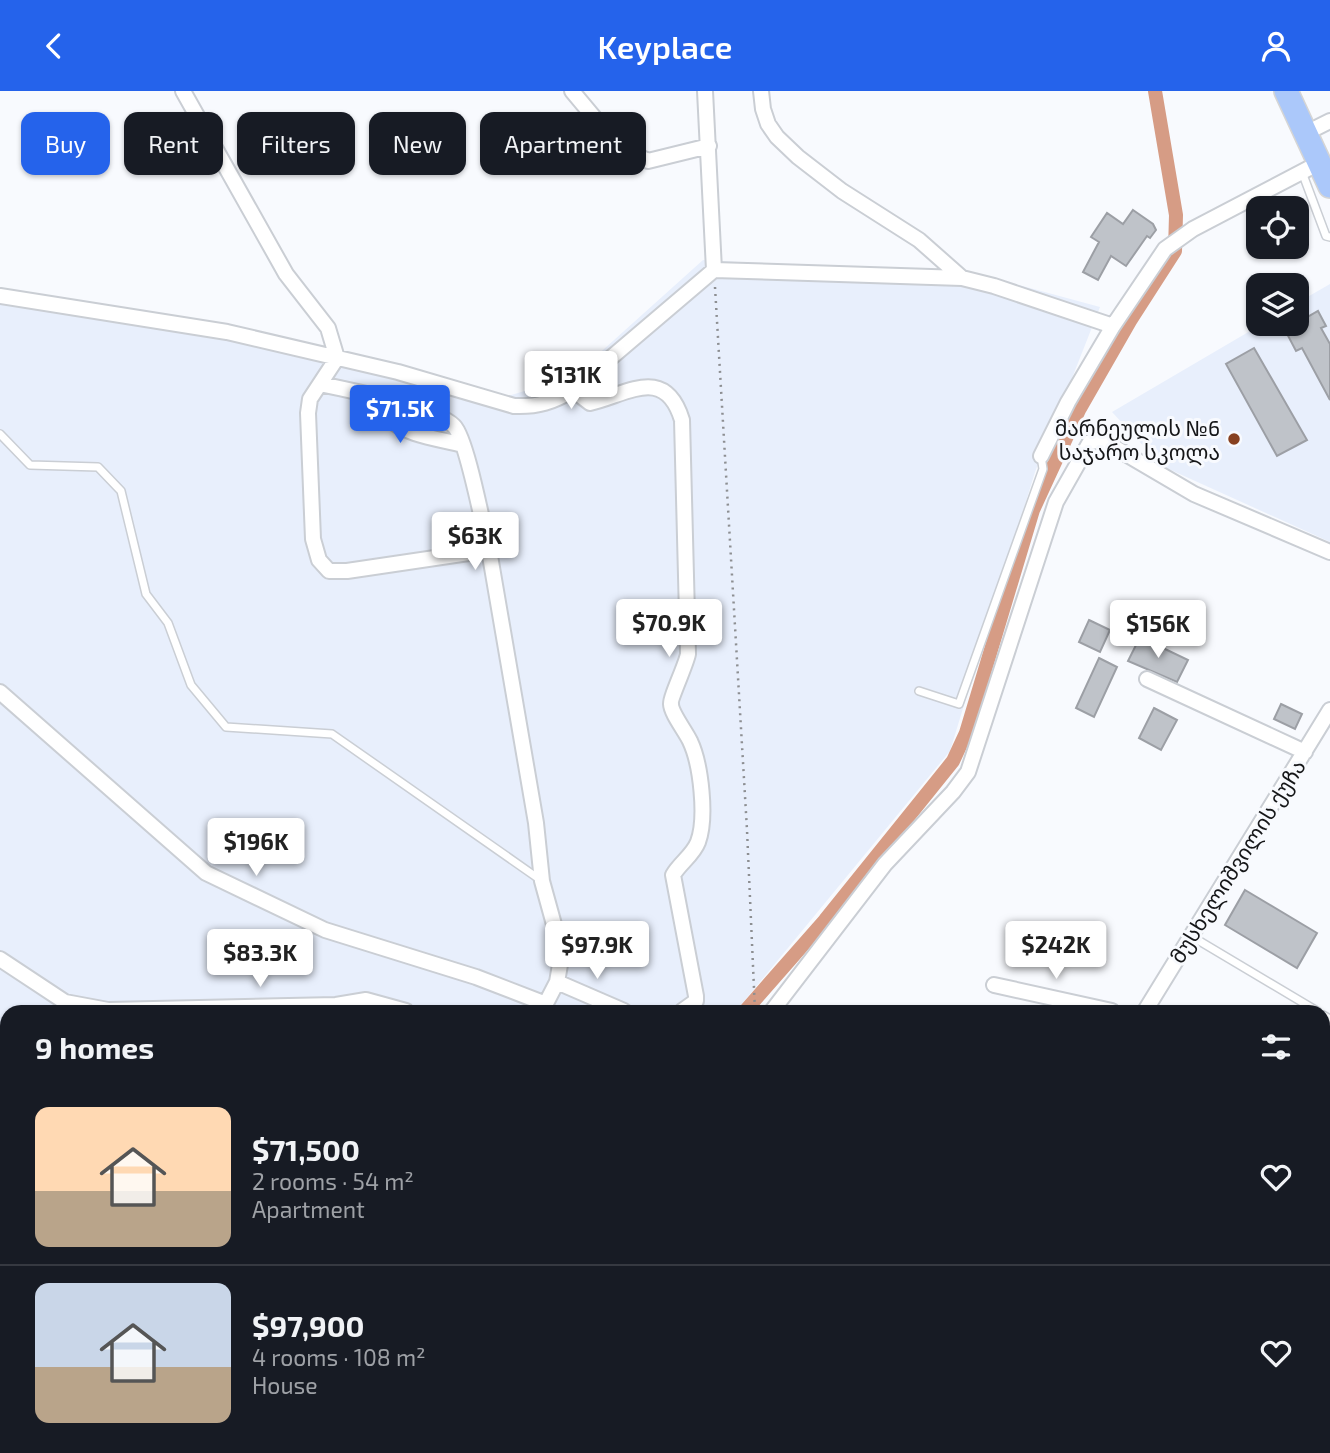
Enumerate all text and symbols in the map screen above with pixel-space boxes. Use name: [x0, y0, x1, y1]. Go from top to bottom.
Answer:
icon: back: [35, 27, 73, 65]
text: Keyplace: [598, 27, 732, 65]
icon: person: [1257, 27, 1295, 65]
chip: Buy: [21, 112, 110, 175]
chip: Rent: [124, 112, 223, 175]
chip: Filters: [237, 112, 355, 175]
chip: New: [369, 112, 466, 175]
chip: Apartment: [480, 112, 646, 175]
map controls: [1246, 196, 1309, 336]
button: locate: [1246, 196, 1309, 259]
button: layers: [1246, 273, 1309, 336]
pin: $131K: [522, 351, 620, 411]
text: $131K: [541, 360, 601, 388]
pin: $71.5K: [343, 385, 457, 445]
text: $71.5K: [366, 394, 434, 422]
place label: მარნეულის №6 საჯარო სკოლა: [1055, 415, 1220, 466]
marker: მარნეულის №6 საჯარო სკოლა: [1226, 431, 1242, 447]
pin: $63K: [434, 512, 516, 572]
text: $63K: [448, 521, 502, 549]
pin: $70.9K: [612, 599, 726, 659]
pin: $156K: [1109, 601, 1207, 660]
text: $70.9K: [632, 608, 706, 636]
text: $156K: [1126, 609, 1190, 637]
street label: მუსხელიშვილის ქუჩა: [1164, 755, 1312, 968]
pin: $196K: [207, 819, 305, 878]
text: $196K: [224, 827, 289, 855]
pin: $97.9K: [540, 921, 654, 981]
pin: $242K: [1007, 921, 1105, 981]
pin: $83.3K: [203, 929, 317, 989]
text: $97.9K: [561, 930, 633, 958]
text: $242K: [1021, 930, 1091, 958]
text: $83.3K: [223, 938, 297, 966]
icon: filters: [1257, 1028, 1295, 1066]
text: 9 homes: [35, 1029, 154, 1065]
text: $71,500: [252, 1131, 360, 1167]
icon: home: [91, 1135, 175, 1219]
icon: heart: [1257, 1158, 1295, 1196]
text: 2 rooms · 54 m²: [252, 1167, 414, 1195]
text: Apartment: [252, 1195, 365, 1223]
text: $97,900: [252, 1307, 365, 1343]
icon: home: [91, 1311, 175, 1395]
icon: heart: [1257, 1334, 1295, 1372]
text: 4 rooms · 108 m²: [252, 1343, 426, 1371]
text: House: [252, 1371, 318, 1399]

